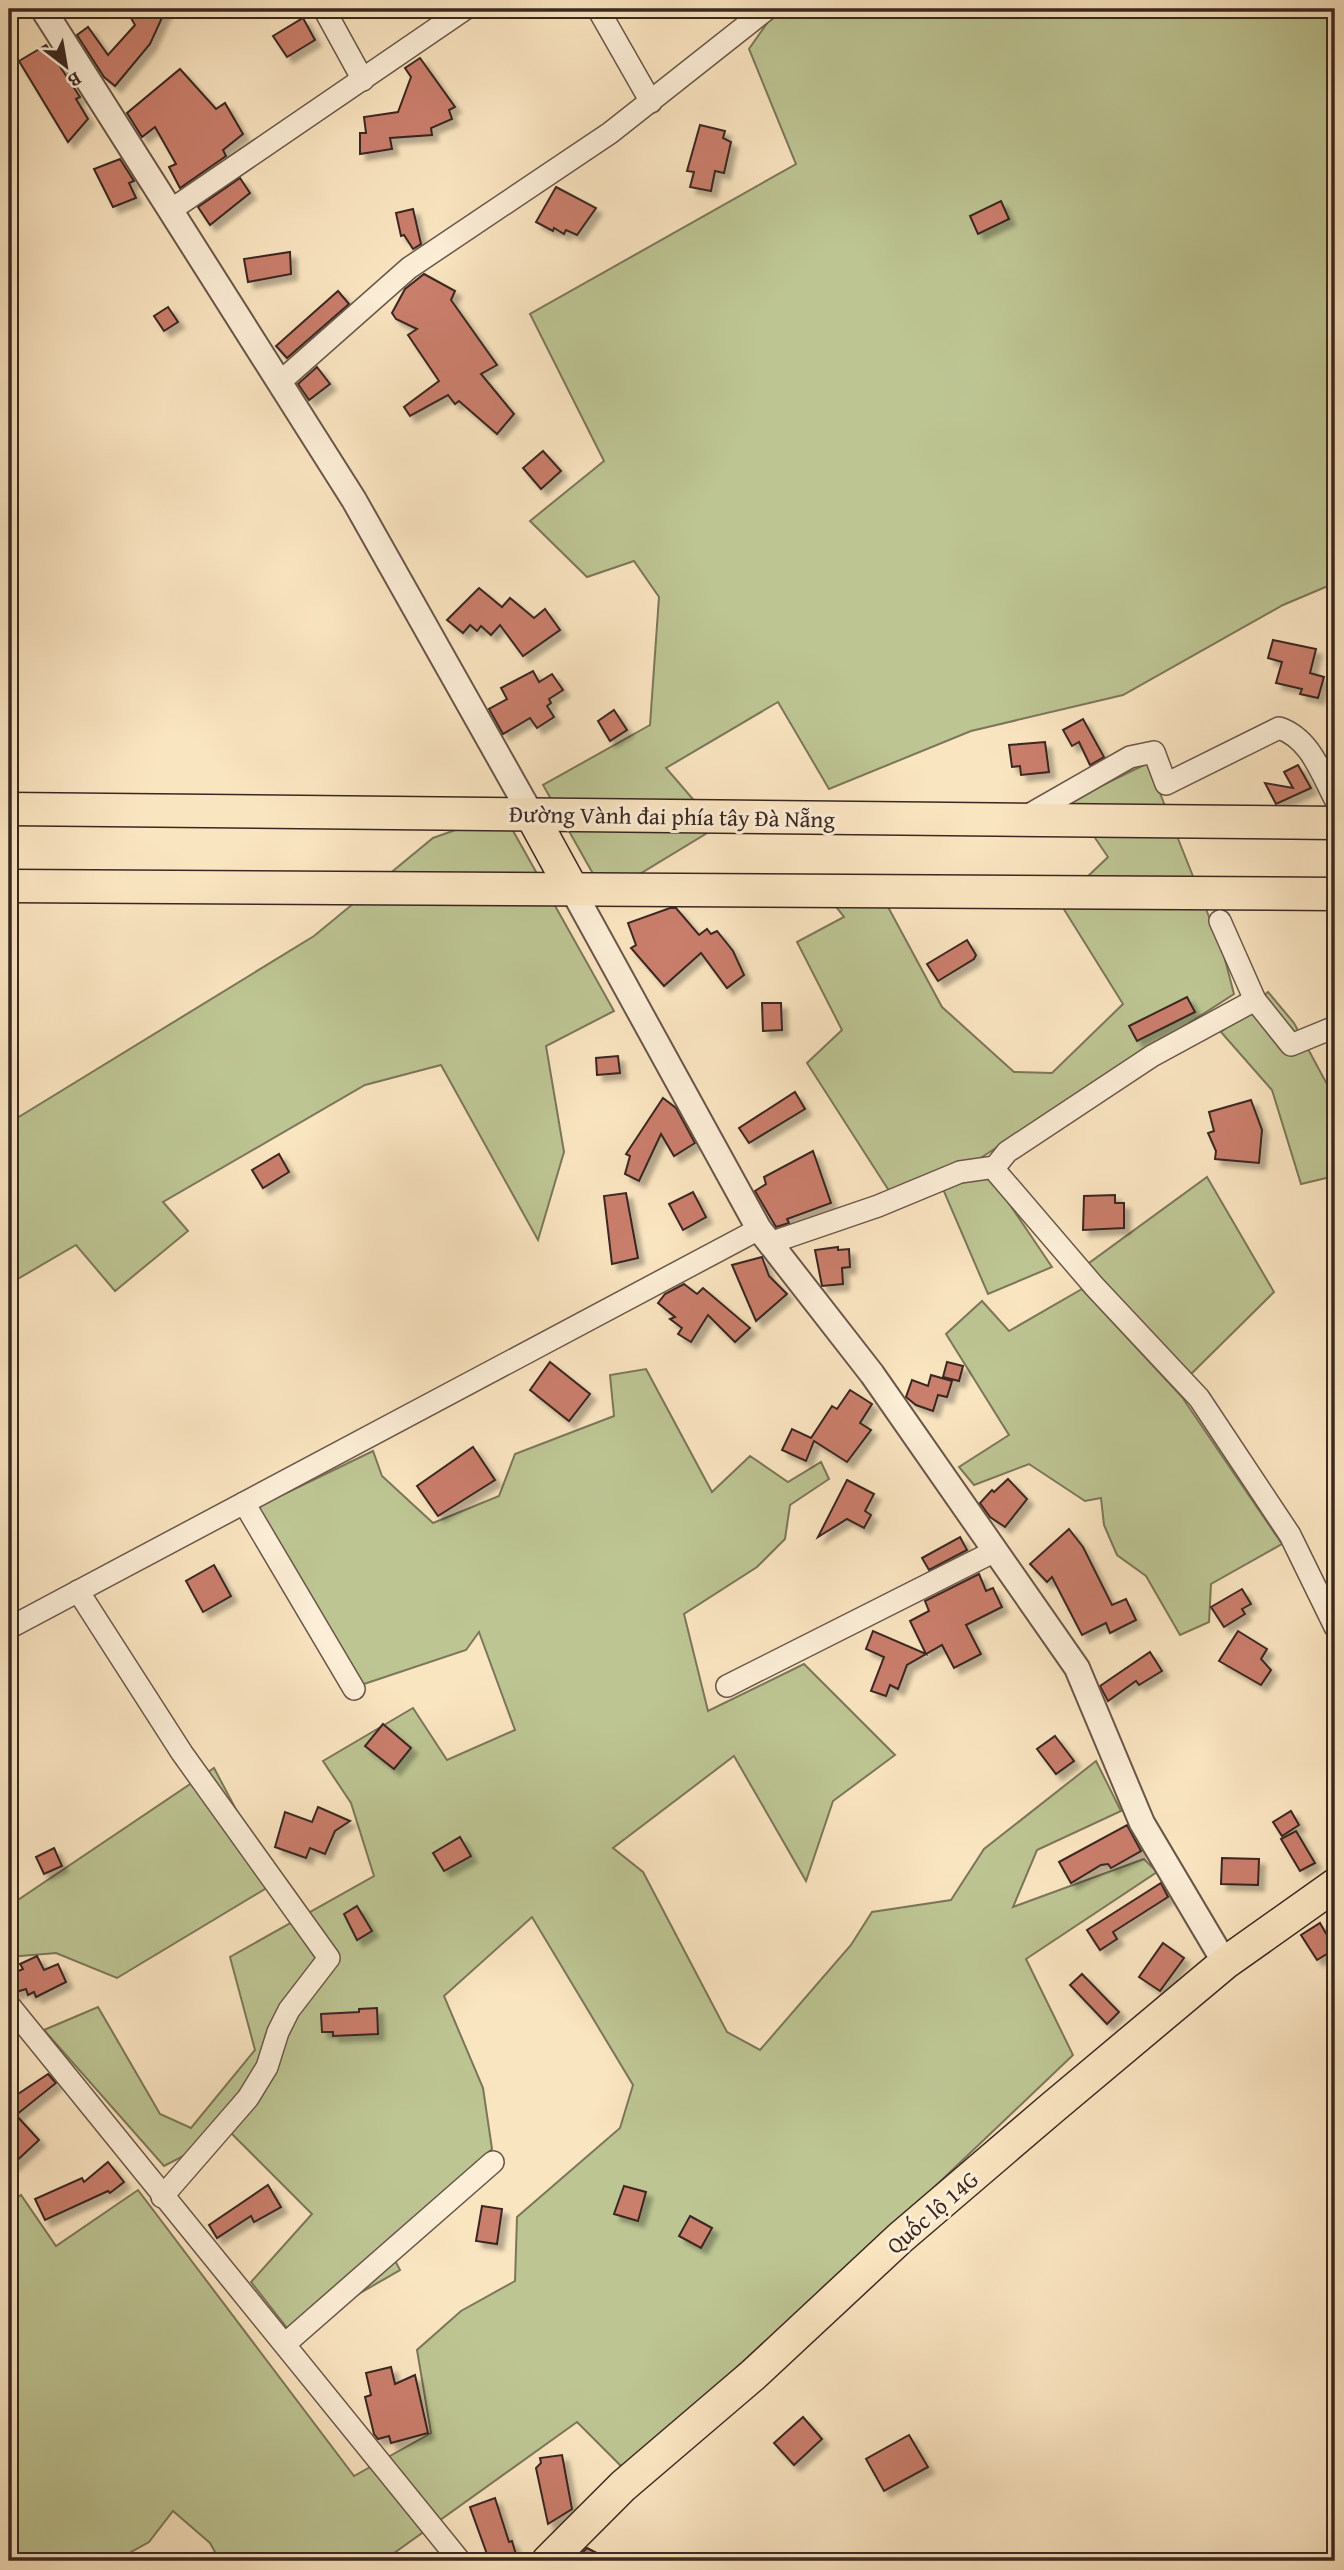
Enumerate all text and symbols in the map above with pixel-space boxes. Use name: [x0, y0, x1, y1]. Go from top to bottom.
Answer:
north arrow: [32, 32, 102, 102]
text: B: [63, 66, 87, 96]
street label: Đường Vành đai phía tây Đà Nẵng: [509, 797, 836, 835]
street label: Quốc lộ 14G: [879, 2162, 986, 2261]

